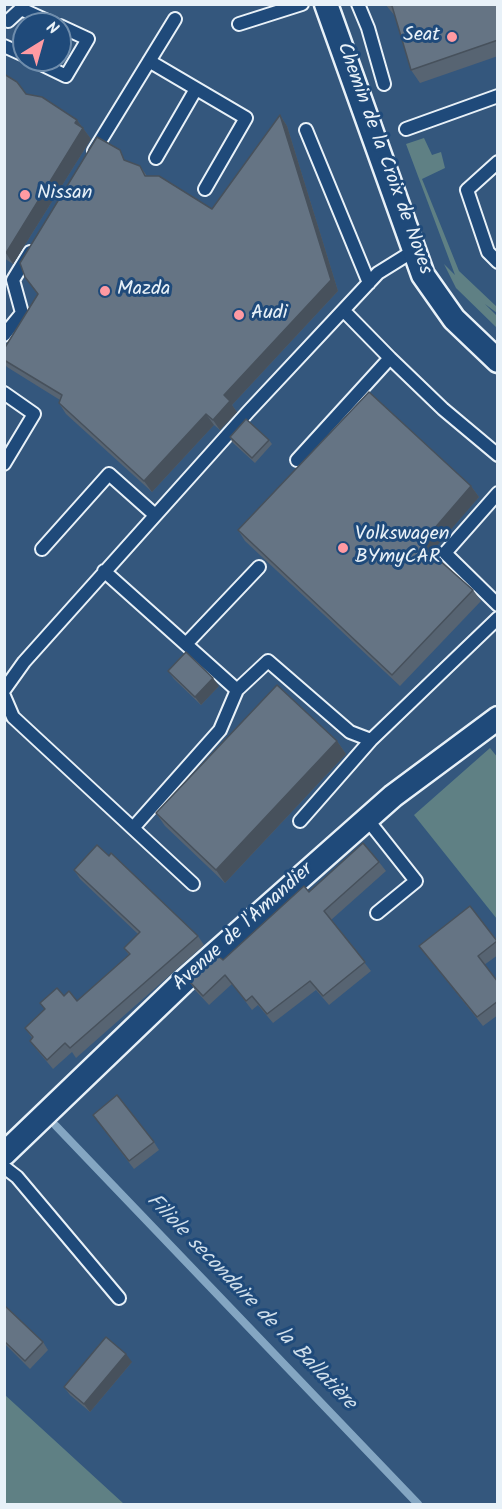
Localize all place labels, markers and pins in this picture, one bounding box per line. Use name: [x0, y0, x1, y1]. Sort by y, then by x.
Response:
place label: Seat: [403, 25, 440, 49]
marker: Seat: [445, 30, 459, 44]
place label: Nissan: [37, 183, 92, 207]
marker: Nissan: [18, 188, 32, 202]
place label: Mazda: [117, 279, 170, 303]
marker: Mazda: [98, 284, 112, 298]
place label: Audi: [251, 303, 288, 327]
marker: Audi: [232, 308, 246, 322]
place label: Volkswagen BYmyCAR: [355, 524, 449, 571]
marker: Volkswagen BYmyCAR: [336, 541, 350, 555]

